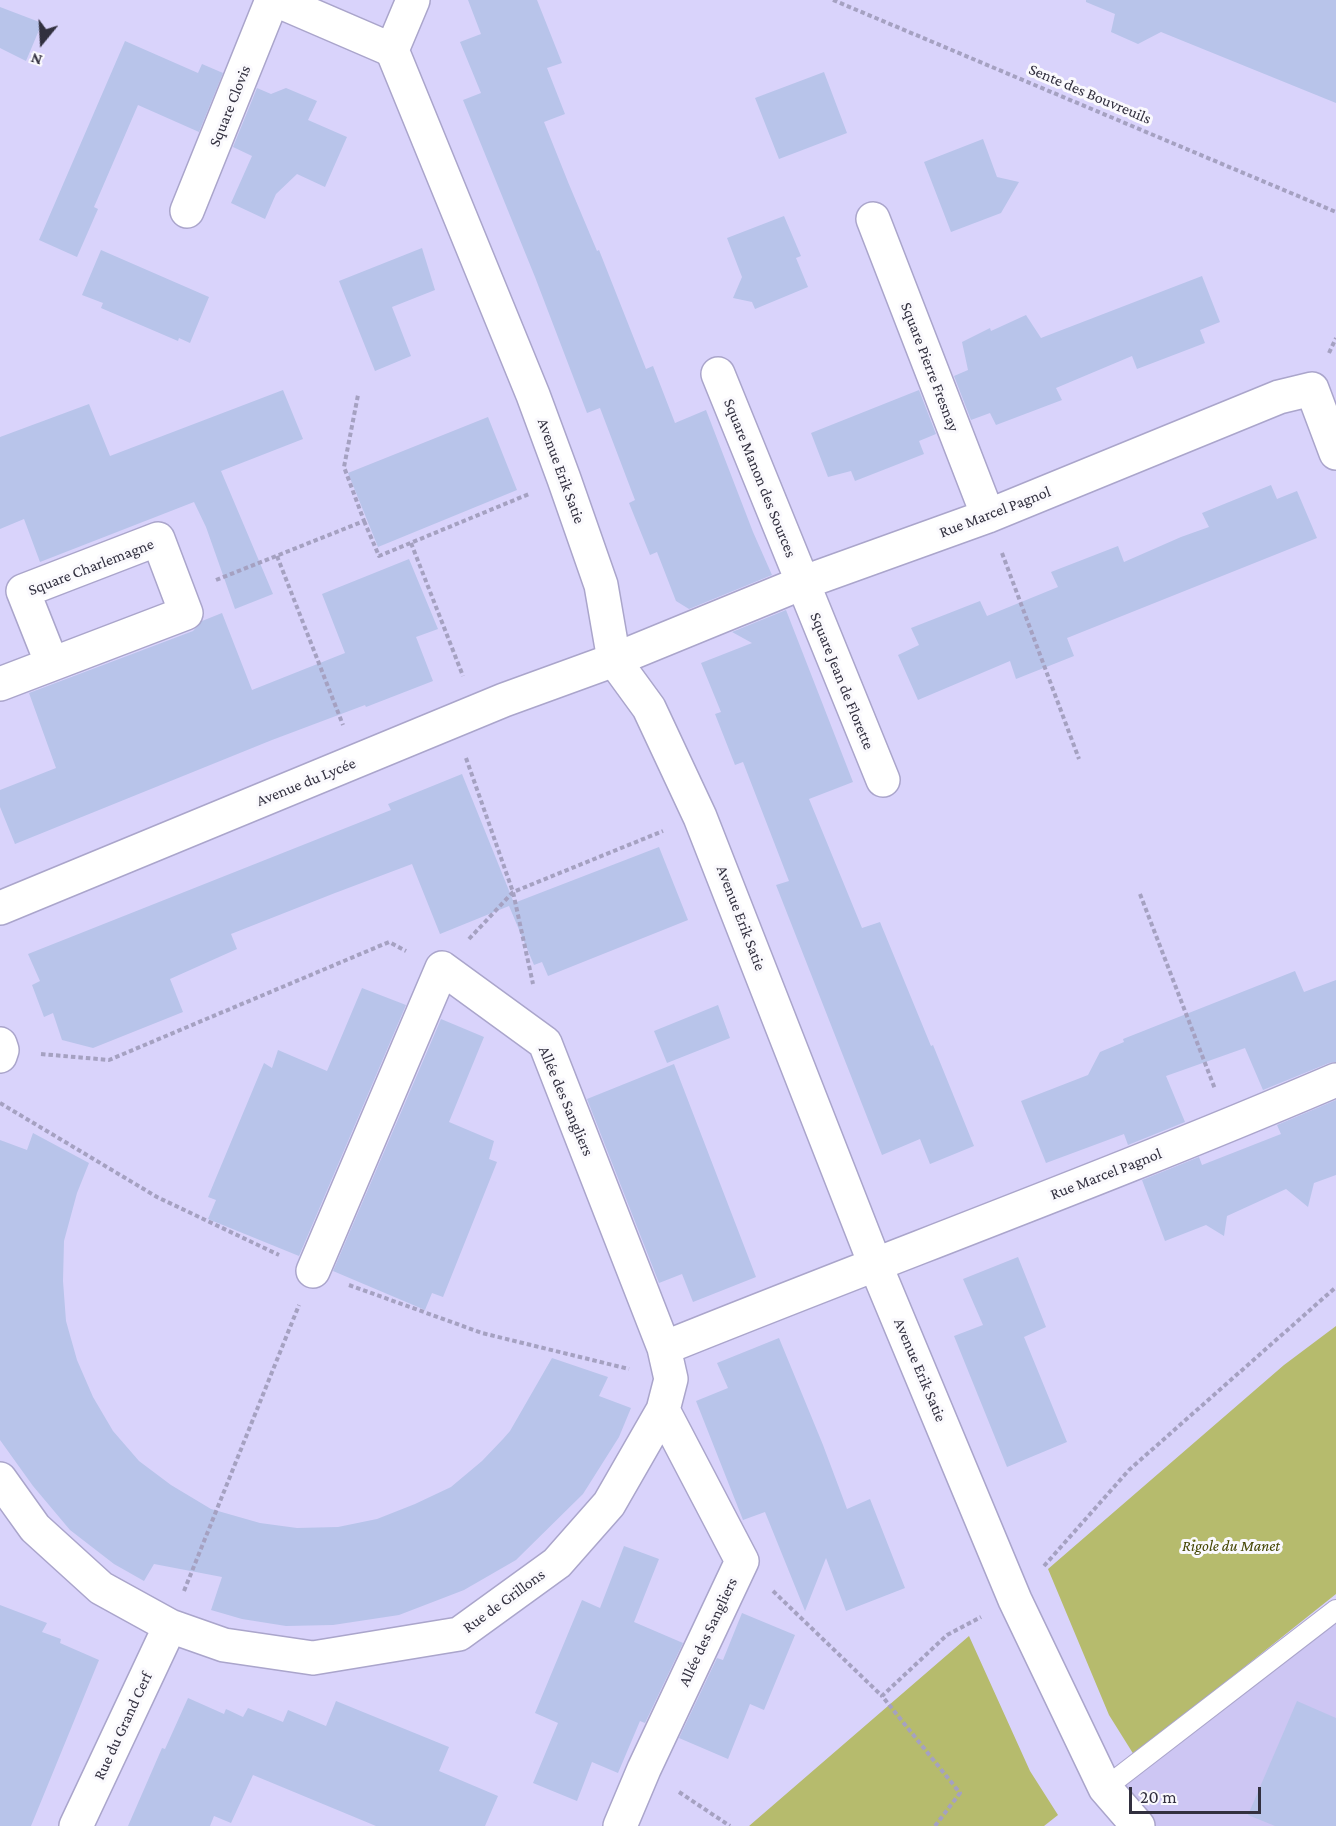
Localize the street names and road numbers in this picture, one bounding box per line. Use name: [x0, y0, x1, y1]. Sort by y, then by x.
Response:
street label: Sente des Bouvreuils: [1026, 60, 1154, 128]
street label: Square Clovis: [205, 62, 255, 150]
street label: Square Pierre Fresnay: [896, 300, 964, 434]
street label: Square Manon des Sources: [719, 396, 801, 560]
street label: Avenue Erik Satie: [533, 416, 589, 526]
street label: Rue Marcel Pagnol: [937, 482, 1053, 542]
street label: Square Charlemagne: [26, 534, 156, 600]
street label: Square Jean de Florette: [806, 610, 878, 752]
street label: Avenue du Lycée: [253, 753, 359, 811]
street label: Avenue Erik Satie: [712, 863, 770, 973]
street label: Allée des Sangliers: [534, 1043, 598, 1159]
street label: Rue Marcel Pagnol: [1048, 1144, 1164, 1204]
street label: Avenue Erik Satie: [890, 1315, 950, 1425]
street label: Rue de Grillons: [459, 1565, 549, 1637]
street label: Allée des Sangliers: [674, 1575, 742, 1689]
street label: Rue du Grand Cerf: [90, 1669, 156, 1783]

